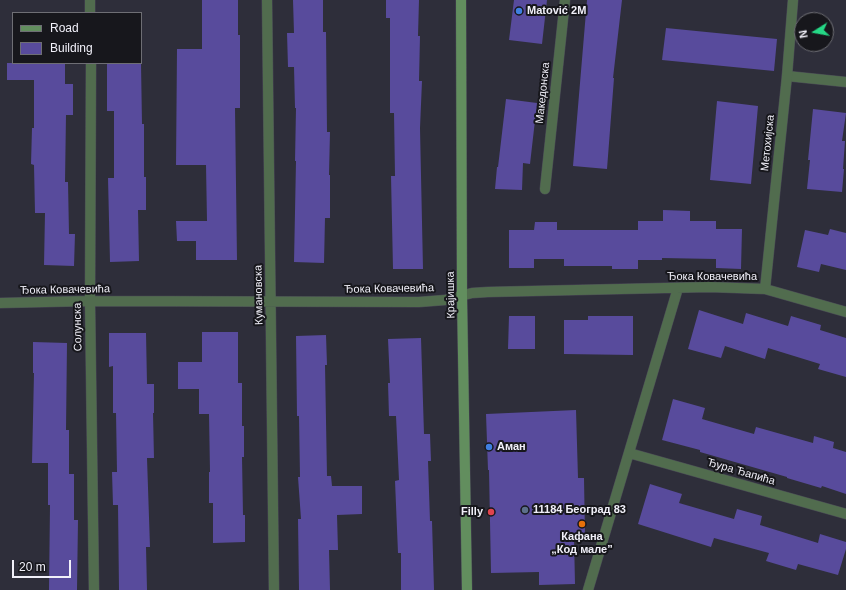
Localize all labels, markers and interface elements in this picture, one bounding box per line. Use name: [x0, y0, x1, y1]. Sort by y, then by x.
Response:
place label: Matović 2M: [527, 4, 586, 18]
marker: Matović 2M: [514, 6, 524, 16]
legend: [12, 12, 142, 64]
north arrow: [794, 12, 834, 52]
text: Road: [50, 21, 79, 35]
text: N: [797, 29, 810, 39]
text: Building: [50, 41, 93, 55]
street label: Македонска: [533, 62, 553, 124]
street label: Метохијска: [758, 114, 778, 172]
street label: Кумановска: [252, 265, 266, 325]
street label: Ђока Ковачевића: [667, 270, 757, 284]
street label: Крајишка: [444, 271, 458, 319]
street label: Ђока Ковачевића: [344, 282, 434, 296]
street label: Ђока Ковачевића: [20, 283, 110, 297]
street label: Солунска: [71, 303, 85, 351]
place label: Аман: [497, 440, 526, 454]
marker: Аман: [484, 442, 494, 452]
street label: Ђура Ђапића: [705, 456, 777, 488]
place label: 11184 Београд 83: [533, 503, 626, 517]
place label: Filly: [461, 505, 483, 519]
marker: 11184 Београд 83: [520, 505, 530, 515]
marker: Filly: [486, 507, 496, 517]
marker: Кафана „Код мале”: [577, 519, 587, 529]
place label: Кафана „Код мале”: [551, 530, 613, 556]
scale bar: [14, 552, 73, 578]
text: 20 m: [19, 560, 46, 574]

